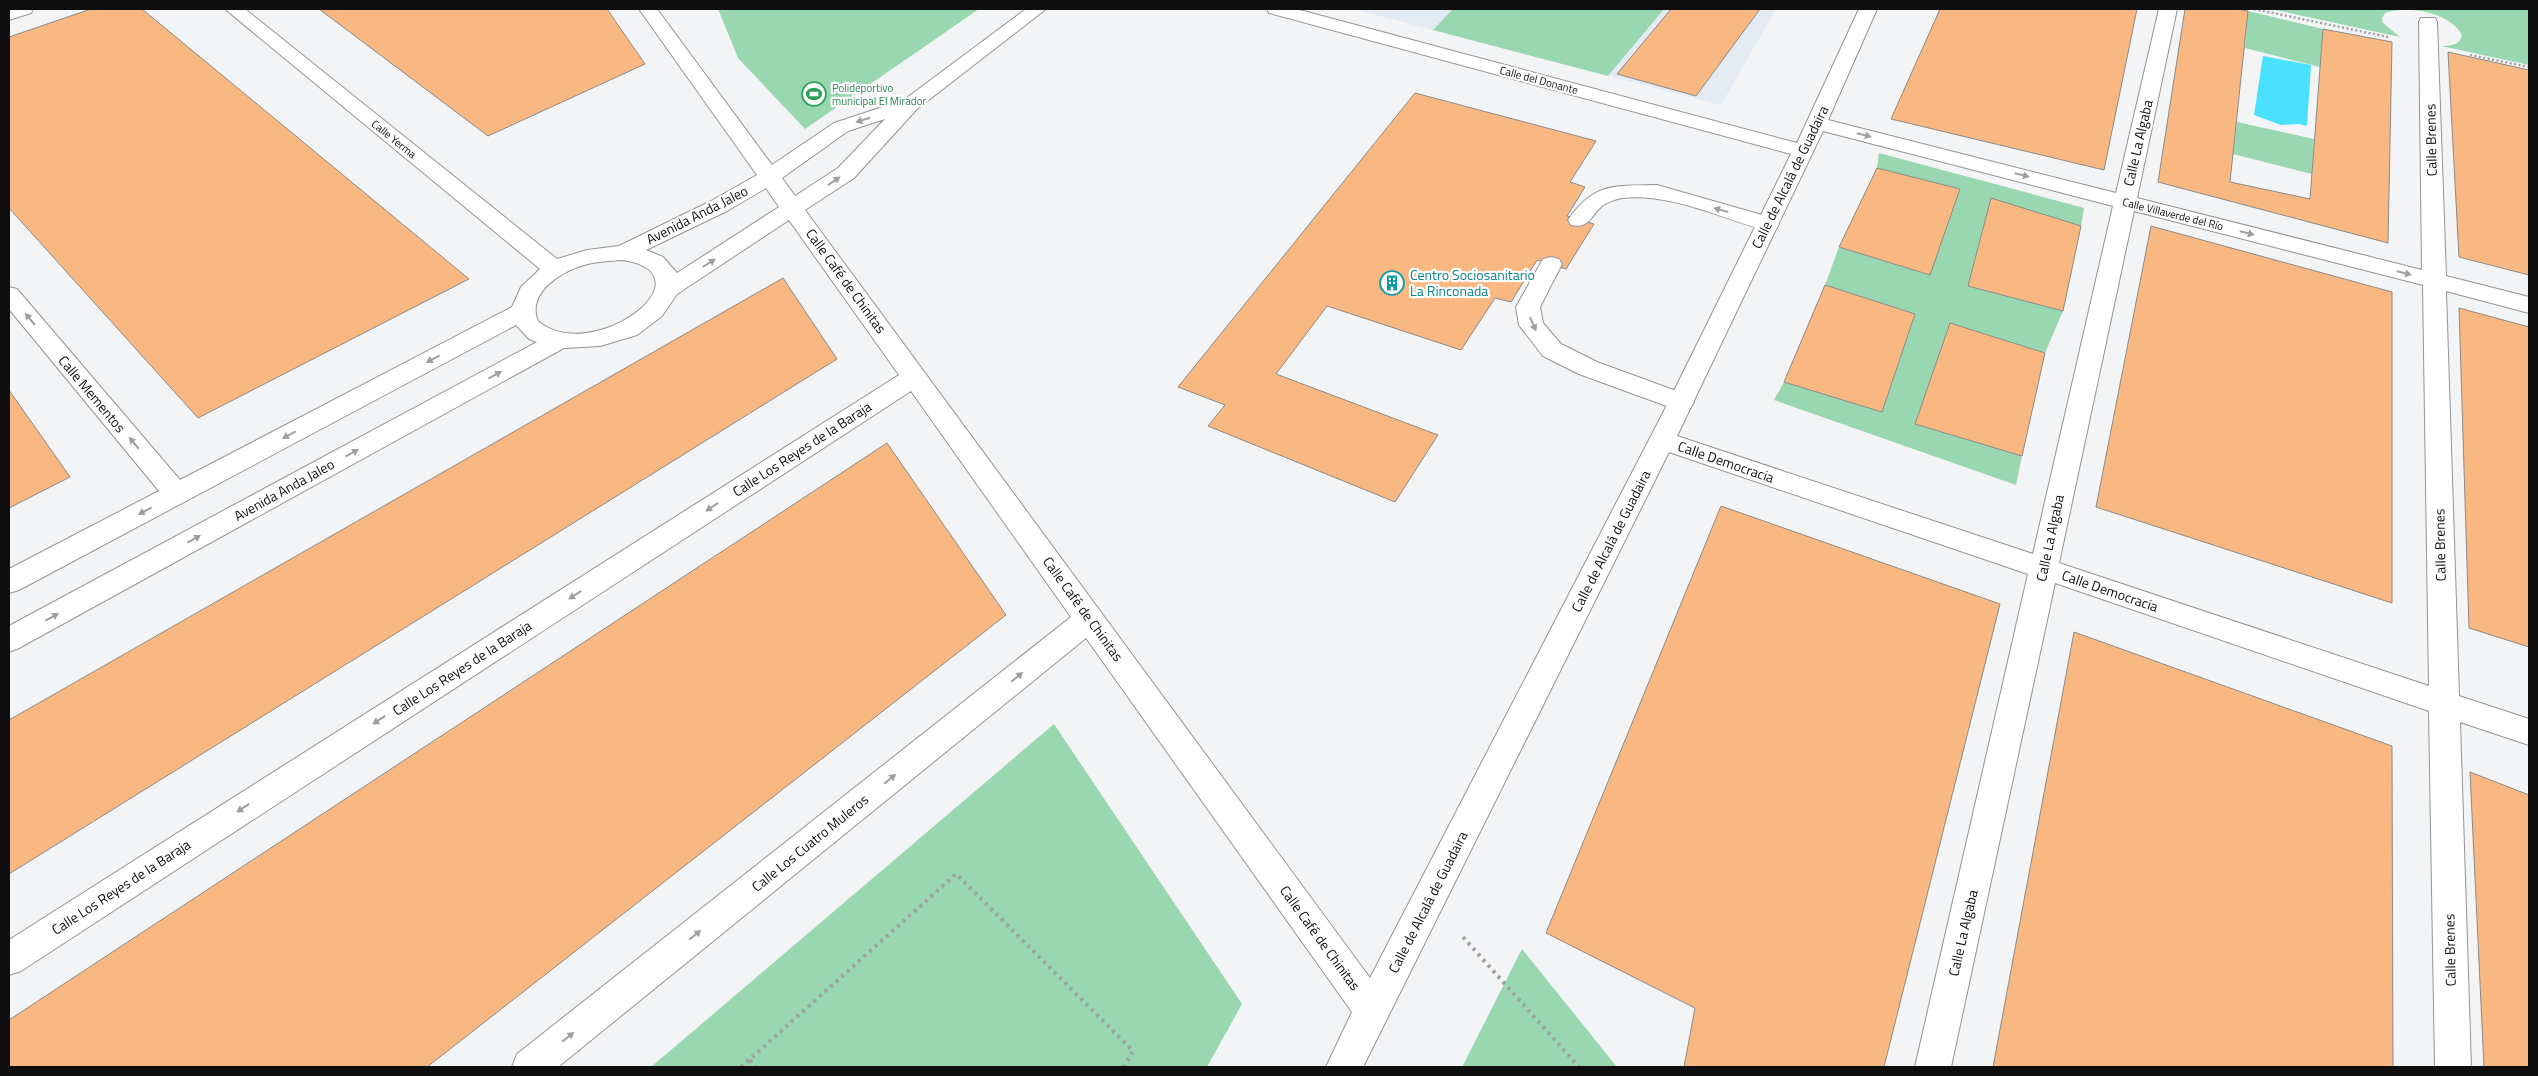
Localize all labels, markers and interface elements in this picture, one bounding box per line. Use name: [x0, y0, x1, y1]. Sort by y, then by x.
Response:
street label: Calle del Donante: [1498, 62, 1580, 98]
place label: Polideportivo municipal El Mirador: [832, 80, 926, 109]
sports icon: Polideportivo municipal El Mirador: [801, 81, 827, 107]
street label: Calle La Algaba: [2117, 98, 2158, 188]
street label: Calle de Alcalá de Guadaira: [1746, 102, 1833, 252]
street label: Calle Brenes: [2419, 103, 2442, 177]
street label: Calle Yerma: [368, 116, 420, 162]
one-way arrow: [856, 116, 871, 124]
one-way arrow: [1857, 131, 1872, 139]
one-way arrow: [2014, 171, 2029, 179]
one-way arrow: [827, 176, 841, 186]
street label: Avenida Anda Jaleo: [642, 180, 751, 249]
street label: Calle Villaverde del Río: [2121, 194, 2225, 234]
one-way arrow: [1713, 205, 1728, 213]
street label: Calle Café de Chinitas: [801, 224, 892, 338]
one-way arrow: [2239, 229, 2254, 237]
one-way arrow: [702, 258, 716, 267]
place label: Centro Sociosanitario La Rinconada: [1410, 264, 1535, 301]
one-way arrow: [2397, 269, 2412, 277]
building icon: Centro Sociosanitario La Rinconada: [1379, 270, 1405, 296]
one-way arrow: [24, 312, 35, 325]
one-way arrow: [1530, 317, 1538, 331]
street label: Calle Mementos: [54, 351, 131, 437]
one-way arrow: [426, 355, 439, 364]
one-way arrow: [488, 371, 502, 380]
street label: Calle Los Reyes de la Baraja: [728, 396, 875, 502]
one-way arrow: [281, 431, 296, 439]
street label: Calle Democracia: [1675, 435, 1777, 488]
one-way arrow: [128, 437, 139, 450]
one-way arrow: [345, 449, 360, 457]
street label: Avenida Anda Jaleo: [230, 453, 338, 526]
street label: Calle de Alcalá de Guadaira: [1566, 466, 1656, 615]
street label: Calle La Algaba: [2030, 493, 2069, 583]
one-way arrow: [705, 502, 718, 512]
one-way arrow: [138, 506, 152, 515]
street label: Calle Brenes: [2428, 508, 2451, 582]
one-way arrow: [187, 535, 202, 543]
street label: Calle Café de Chinitas: [1038, 552, 1129, 666]
street label: Calle Democracia: [2059, 564, 2161, 617]
one-way arrow: [568, 590, 582, 600]
one-way arrow: [44, 613, 59, 621]
street label: Calle Los Reyes de la Baraja: [388, 615, 535, 721]
one-way arrow: [1010, 672, 1023, 683]
one-way arrow: [373, 716, 386, 725]
one-way arrow: [883, 774, 897, 784]
street label: Calle Los Cuatro Muleros: [747, 789, 873, 896]
one-way arrow: [236, 804, 249, 813]
street label: Calle de Alcalá de Guadaira: [1383, 827, 1473, 976]
street label: Calle Los Reyes de la Baraja: [47, 834, 194, 940]
street label: Calle Café de Chinitas: [1275, 881, 1366, 995]
street label: Calle La Algaba: [1942, 888, 1983, 978]
street label: Calle Brenes: [2438, 913, 2461, 987]
one-way arrow: [688, 930, 701, 941]
one-way arrow: [561, 1031, 574, 1042]

